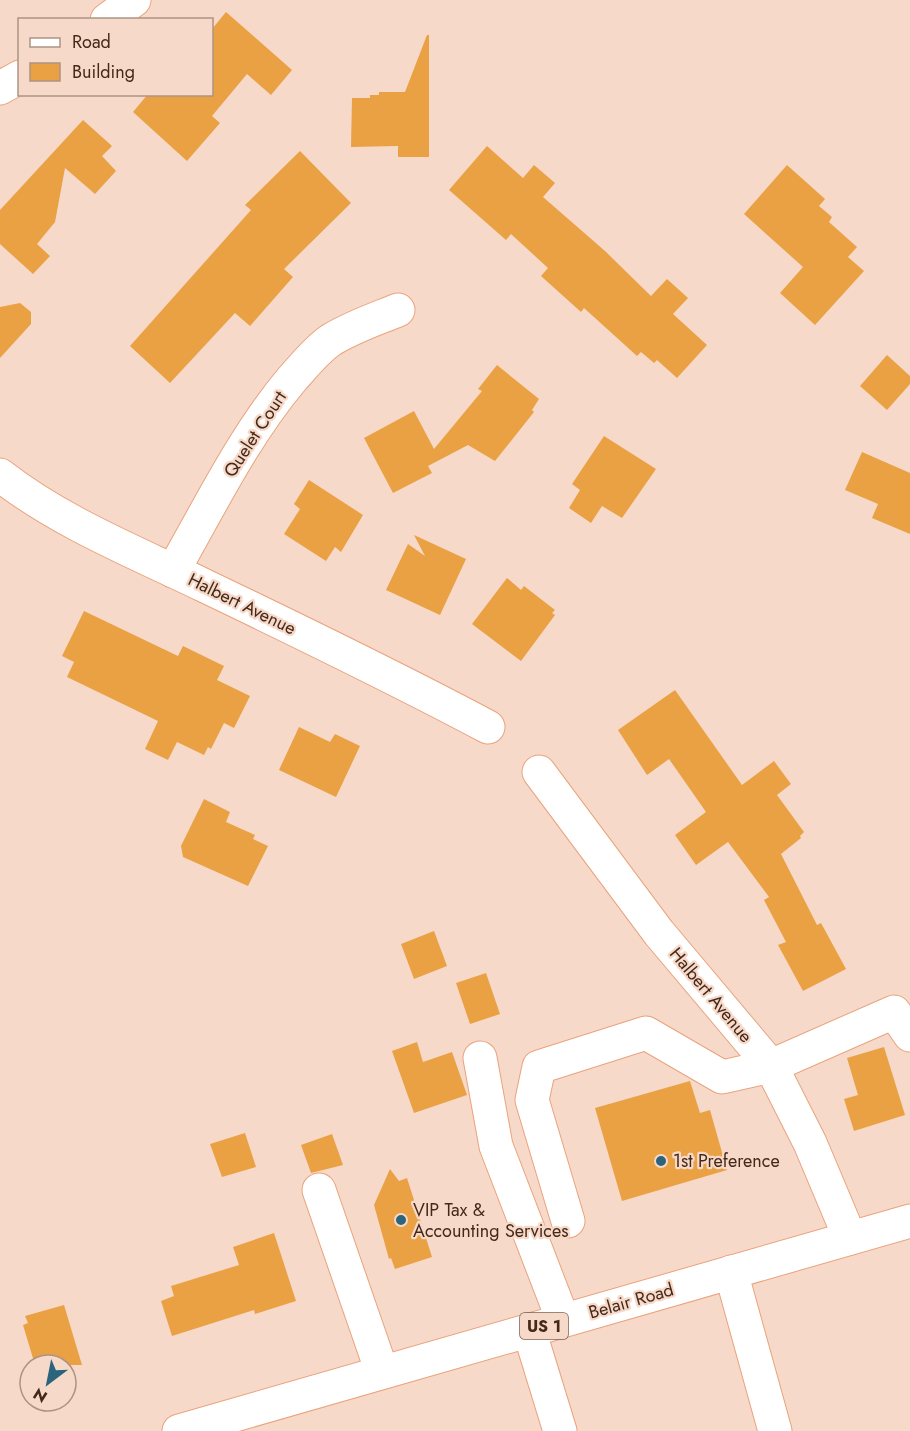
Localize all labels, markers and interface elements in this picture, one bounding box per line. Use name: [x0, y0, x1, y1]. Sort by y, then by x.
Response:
legend: [18, 18, 213, 96]
text: Road: [72, 29, 111, 55]
text: Building: [72, 59, 135, 85]
street label: Quelet Court: [217, 385, 293, 482]
street label: Halbert Avenue: [184, 567, 300, 641]
street label: Halbert Avenue: [663, 942, 759, 1048]
place label: 1st Preference: [673, 1148, 780, 1174]
marker: 1st Preference: [654, 1154, 668, 1168]
place label: VIP Tax & Accounting Services: [413, 1197, 569, 1244]
marker: VIP Tax & Accounting Services: [394, 1213, 408, 1227]
street label: Belair Road: [586, 1276, 676, 1326]
road number: US 1: [520, 1313, 568, 1339]
north arrow: [18, 1353, 78, 1413]
text: N: [29, 1382, 52, 1408]

